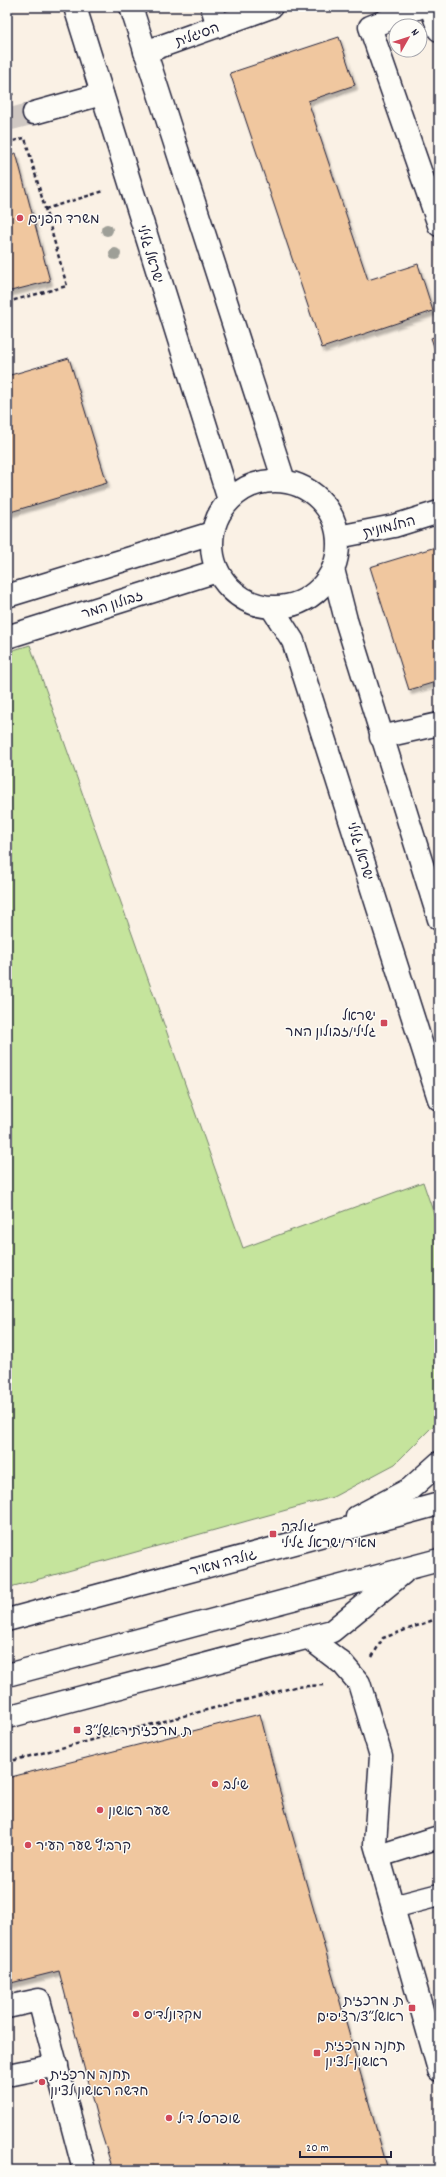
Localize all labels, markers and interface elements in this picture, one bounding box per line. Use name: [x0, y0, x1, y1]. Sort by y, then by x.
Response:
north arrow: [388, 18, 428, 58]
street label: הסיגלית: [172, 19, 222, 53]
text: N: [406, 26, 422, 41]
place label: משרד הפנים: [28, 210, 99, 230]
marker: משרד הפנים: [15, 213, 25, 223]
street label: ישראל גלילי: [131, 223, 167, 286]
street label: החלמונית: [361, 512, 418, 544]
street label: זבולון המר: [79, 587, 146, 625]
street label: ישראל גלילי: [341, 820, 377, 883]
place label: ישראל גלילי/זבולון המר: [285, 1007, 376, 1043]
marker: ישראל גלילי/זבולון המר: [379, 1018, 389, 1028]
place label: גולדה מאיר/ישראל גלילי: [281, 1518, 376, 1554]
marker: גולדה מאיר/ישראל גלילי: [268, 1529, 278, 1539]
street label: גולדה מאיר: [188, 1545, 260, 1583]
place label: ת. מרכזית ראשל״צ: [85, 1722, 192, 1742]
marker: ת. מרכזית ראשל״צ: [72, 1725, 82, 1735]
place label: שילב: [223, 1776, 249, 1796]
marker: שילב: [210, 1779, 220, 1789]
place label: שער ראשון: [108, 1802, 170, 1822]
marker: שער ראשון: [95, 1805, 105, 1815]
place label: קרביץ שער העיר: [36, 1837, 131, 1857]
marker: קרביץ שער העיר: [23, 1840, 33, 1850]
place label: ת. מרכזית ראשל״צ/רציפים: [317, 1992, 404, 2028]
marker: ת. מרכזית ראשל״צ/רציפים: [407, 2003, 417, 2013]
place label: מקדונלד'ס: [144, 2006, 202, 2026]
marker: מקדונלד'ס: [131, 2009, 141, 2019]
place label: תחנה מרכזית ראשון-לציון: [324, 2037, 406, 2073]
marker: תחנה מרכזית ראשון-לציון: [312, 2048, 322, 2058]
place label: תחנה מרכזית חדשה ראשון לציון: [49, 2066, 148, 2102]
marker: תחנה מרכזית חדשה ראשון לציון: [37, 2077, 47, 2087]
place label: שופרסל דיל: [177, 2110, 240, 2130]
marker: שופרסל דיל: [164, 2113, 174, 2123]
scale bar: [300, 2133, 391, 2159]
text: 20 m: [306, 2140, 329, 2157]

